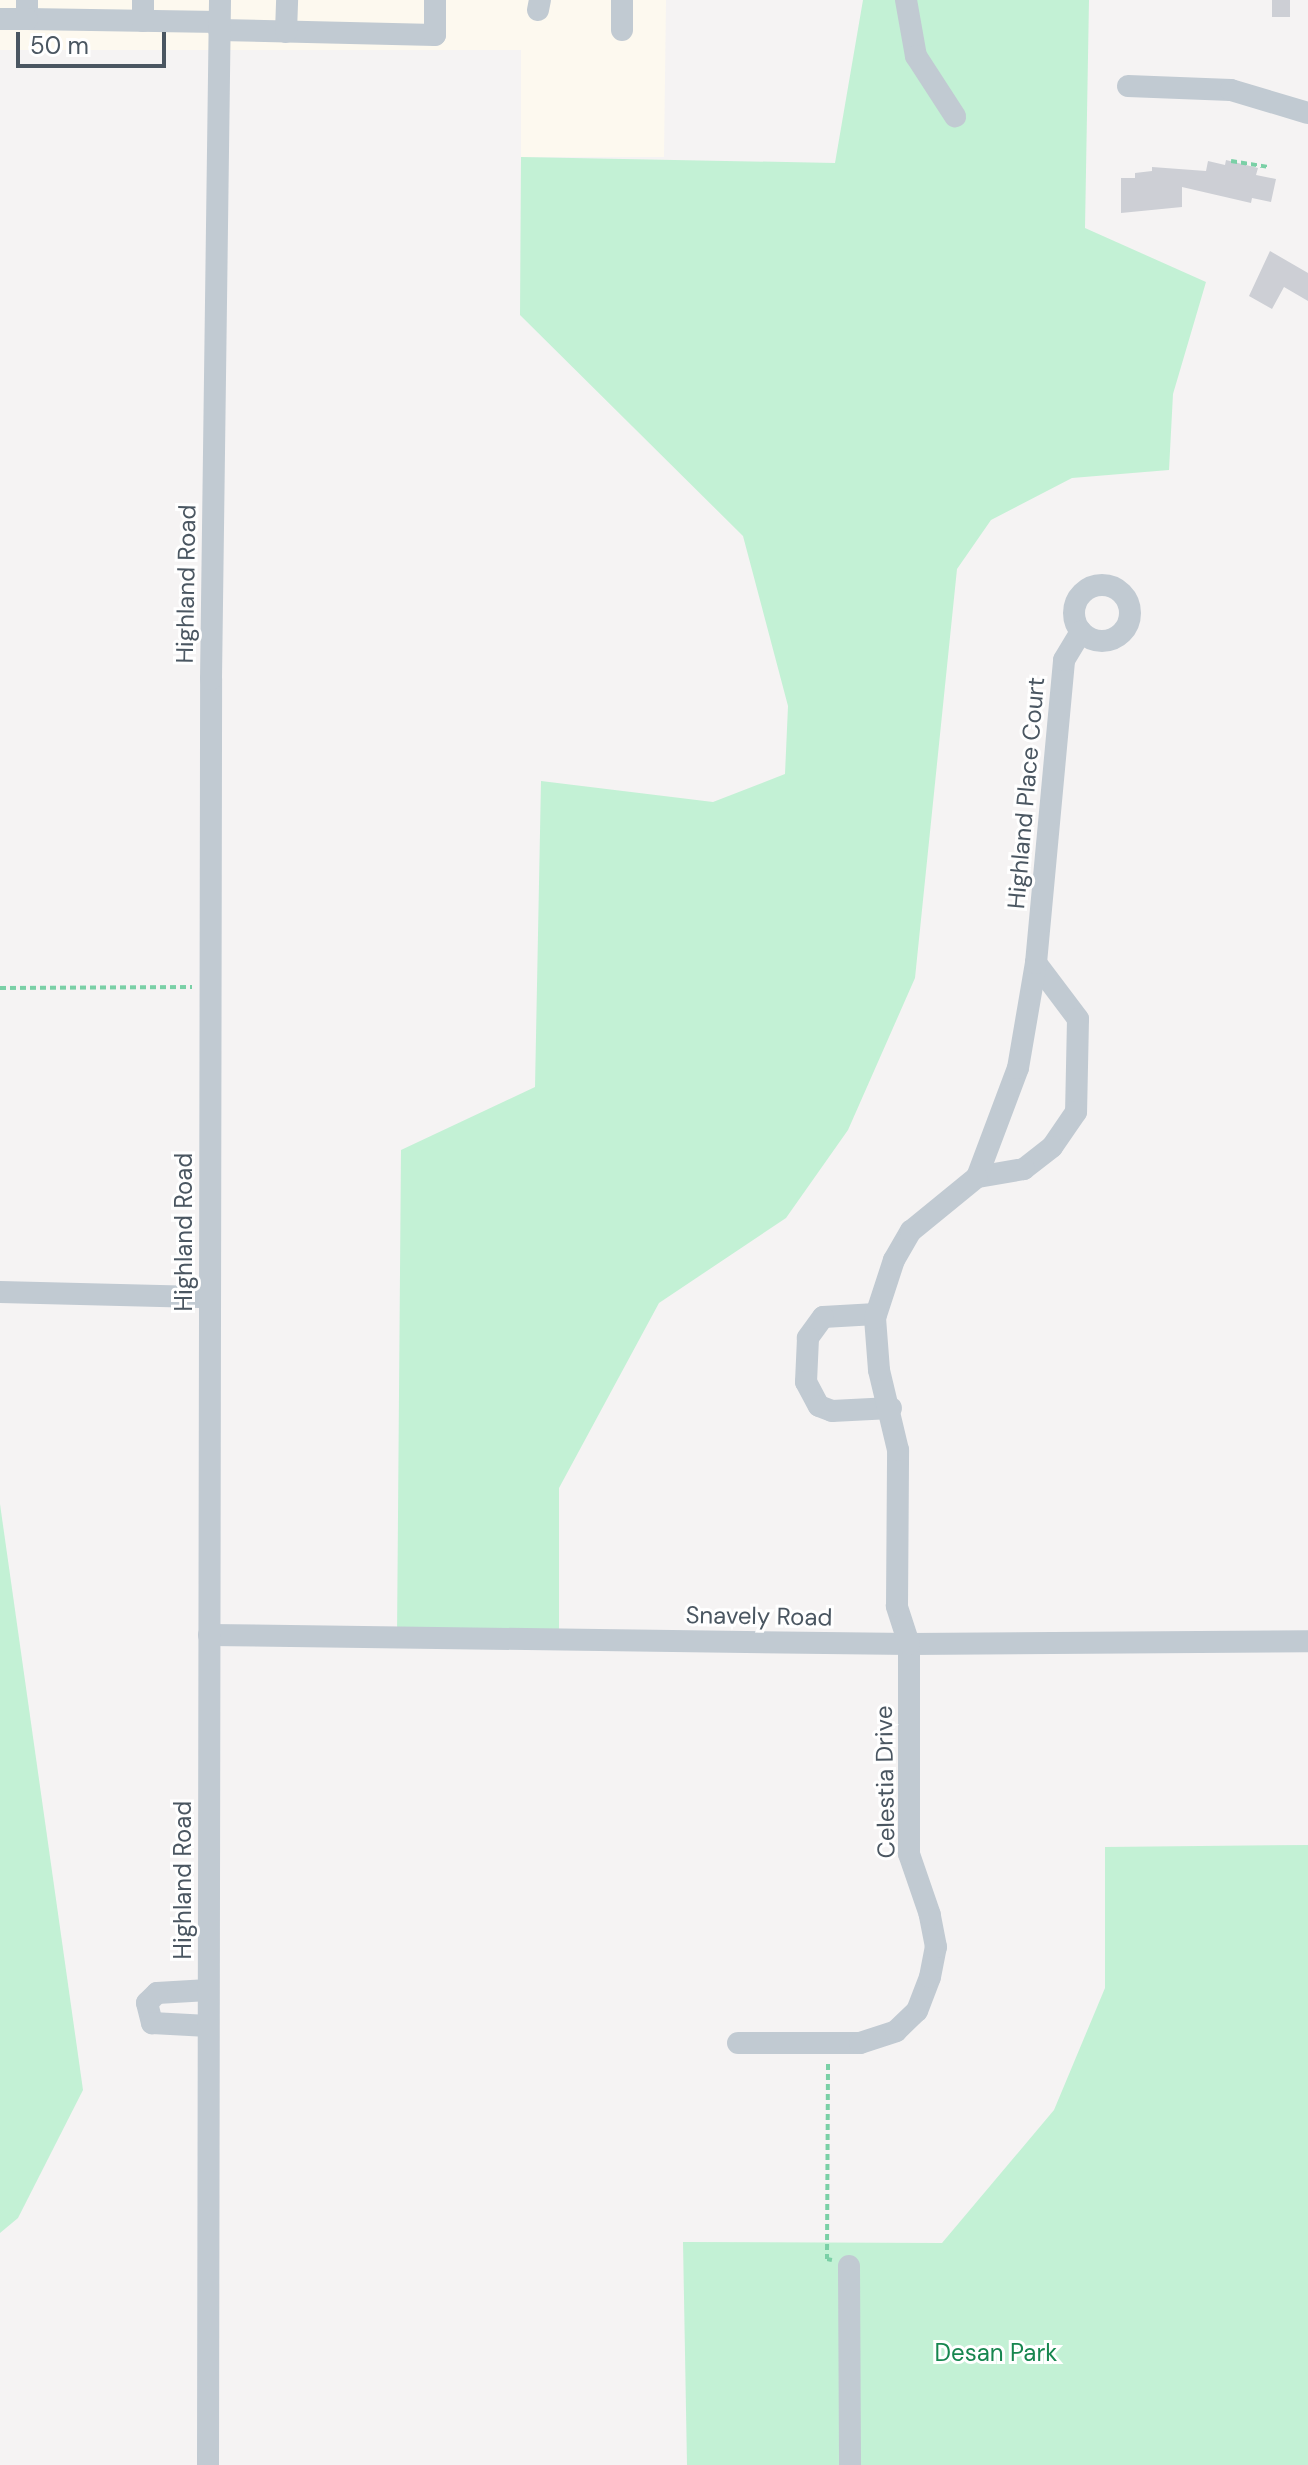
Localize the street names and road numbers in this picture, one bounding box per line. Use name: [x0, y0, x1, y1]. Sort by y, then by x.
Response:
street label: Highland Road: [170, 504, 202, 664]
street label: Highland Place Court: [1002, 676, 1050, 910]
street label: Highland Road: [170, 1153, 198, 1311]
street label: Snavely Road: [685, 1600, 833, 1632]
street label: Celestia Drive: [869, 1705, 901, 1859]
street label: Highland Road: [169, 1801, 197, 1959]

